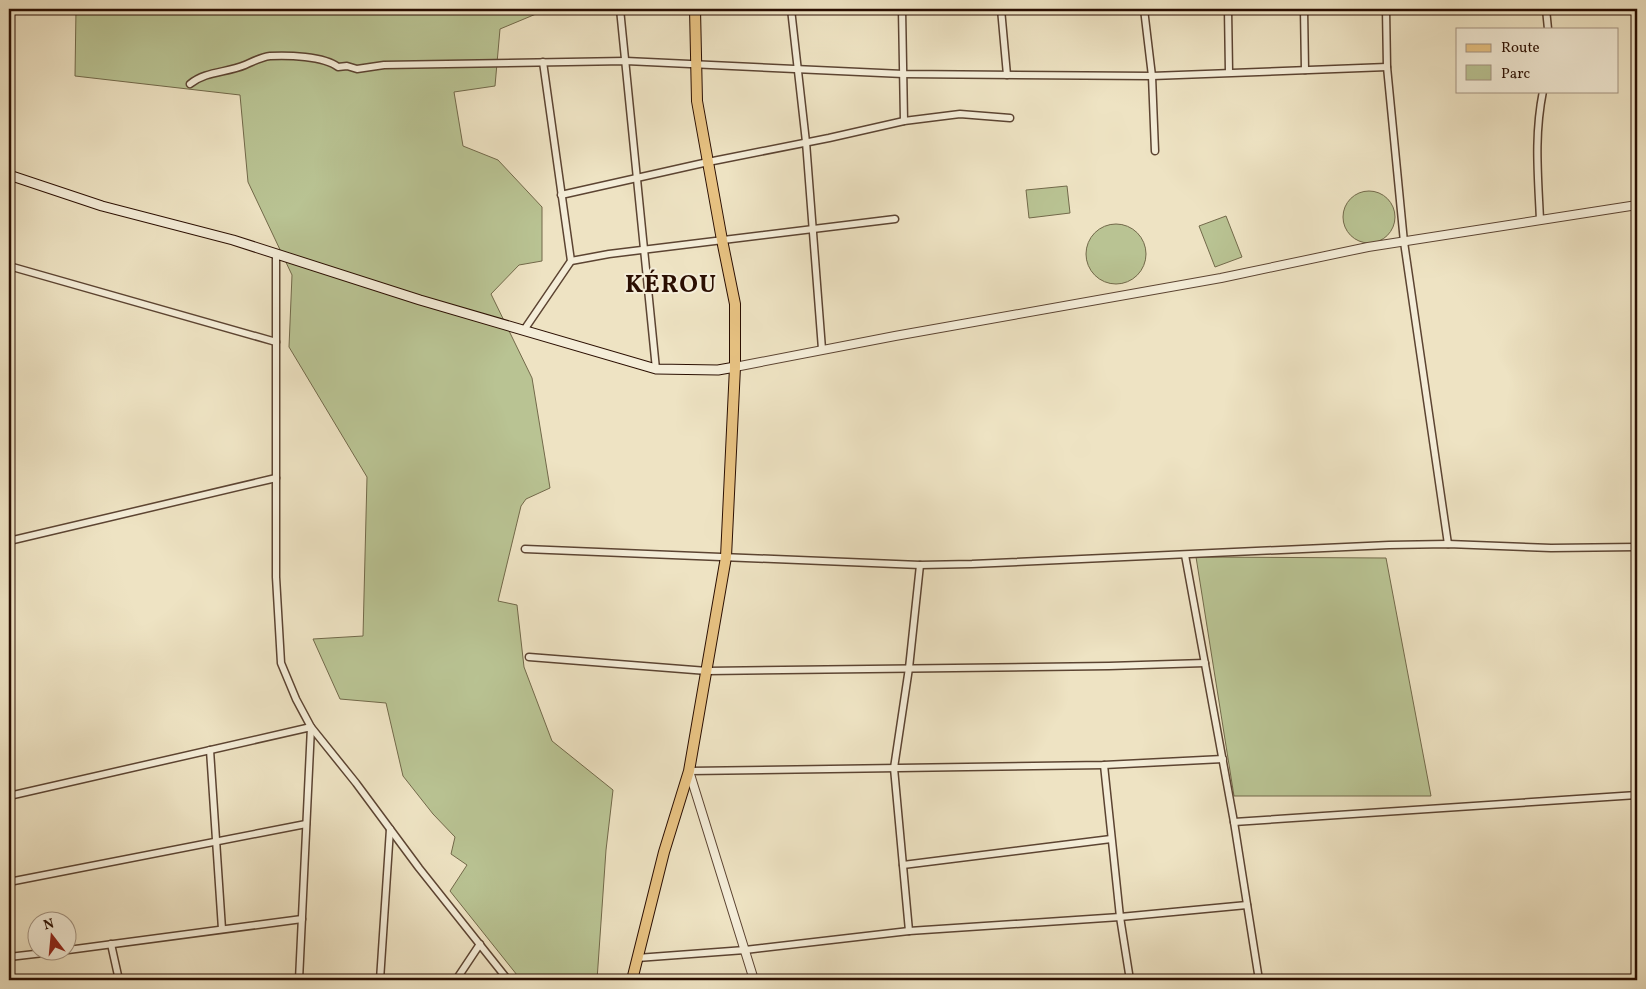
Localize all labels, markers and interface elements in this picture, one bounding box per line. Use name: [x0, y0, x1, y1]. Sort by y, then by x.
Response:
legend: [1456, 28, 1618, 92]
text: Route: [1501, 38, 1540, 59]
text: Parc: [1501, 64, 1530, 85]
district label: KÉROU: [625, 268, 717, 303]
north arrow: [28, 912, 78, 962]
text: N: [41, 914, 56, 935]

